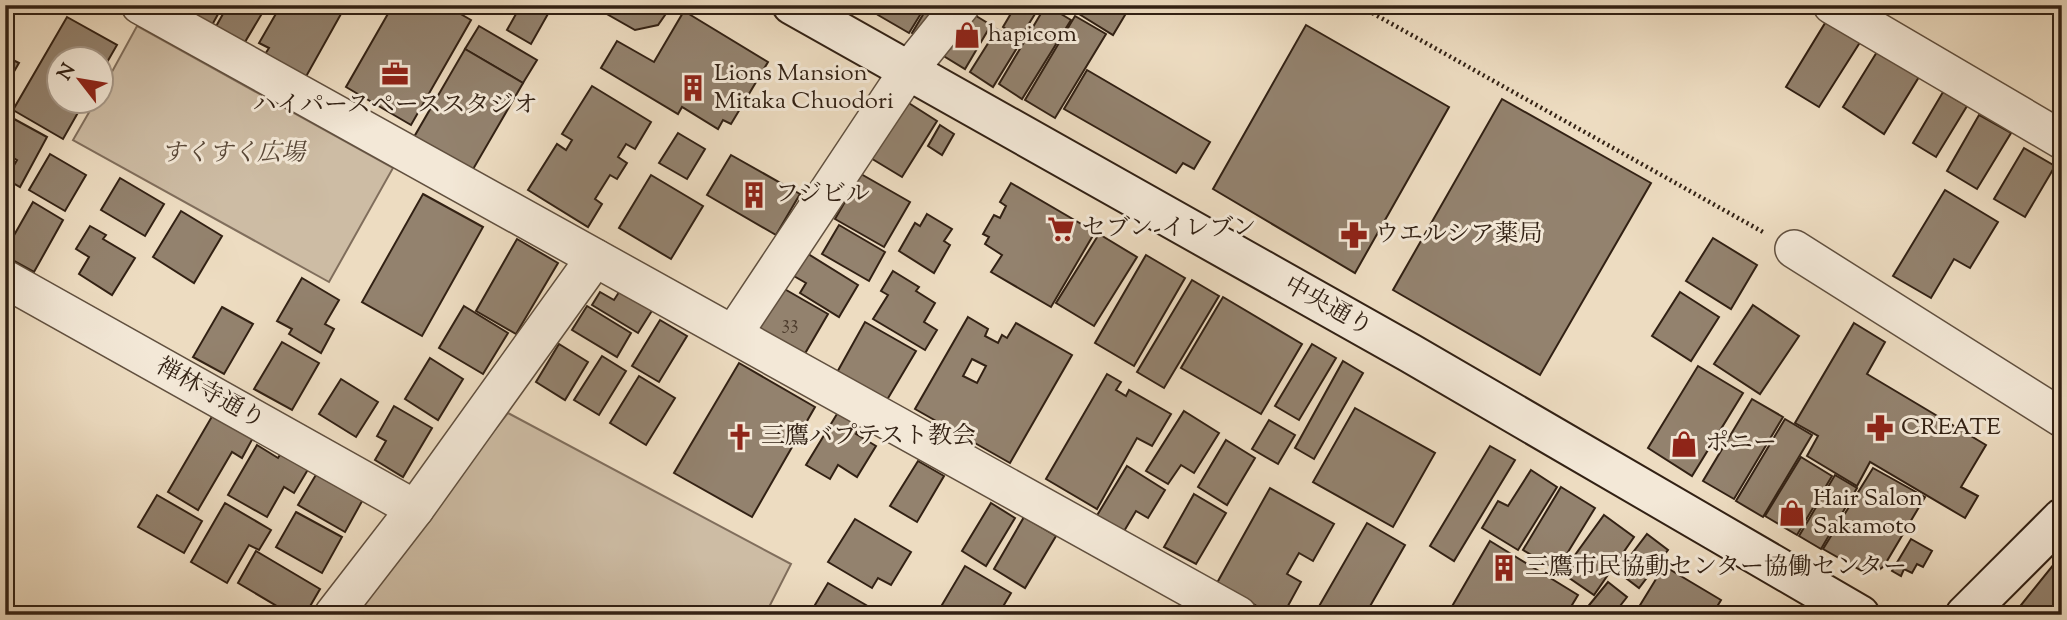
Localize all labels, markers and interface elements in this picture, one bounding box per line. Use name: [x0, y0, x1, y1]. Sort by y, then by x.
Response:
place label: hapicom: [988, 18, 1077, 52]
shop icon: hapicom: [952, 20, 982, 50]
north arrow: [46, 46, 116, 116]
place label: Lions Mansion Mitaka Chuodori: [714, 57, 894, 119]
text: N: [52, 59, 83, 86]
office icon: ハイパースペーススタジオ: [380, 59, 410, 89]
building icon: Lions Mansion Mitaka Chuodori: [678, 73, 708, 103]
place label: ハイパースペーススタジオ: [252, 89, 538, 123]
park label: すくすく広場: [161, 137, 307, 171]
place label: フジビル: [775, 178, 870, 212]
building icon: フジビル: [739, 180, 769, 210]
place label: セブン-イレブン: [1082, 212, 1256, 246]
supermarket icon: セブン-イレブン: [1046, 214, 1076, 244]
place label: ウエルシア薬局: [1375, 218, 1542, 252]
pharmacy icon: ウエルシア薬局: [1339, 220, 1369, 250]
street label: 中央通り: [1278, 269, 1378, 345]
house number: 33: [782, 309, 798, 339]
street label: 禅林寺通り: [149, 350, 271, 438]
place label: CREATE: [1901, 411, 2001, 445]
pharmacy icon: CREATE: [1865, 413, 1895, 443]
place label: 三鷹バプテスト教会: [761, 420, 976, 454]
church icon: 三鷹バプテスト教会: [725, 422, 755, 452]
place label: ポニー: [1705, 427, 1777, 461]
shop icon: ポニー: [1669, 429, 1699, 459]
place label: Hair Salon Sakamoto: [1813, 482, 1923, 544]
shop icon: Hair Salon Sakamoto: [1777, 498, 1807, 528]
place label: 三鷹市民協動センター協働センター: [1525, 551, 1907, 585]
building icon: 三鷹市民協動センター協働センター: [1489, 553, 1519, 583]

